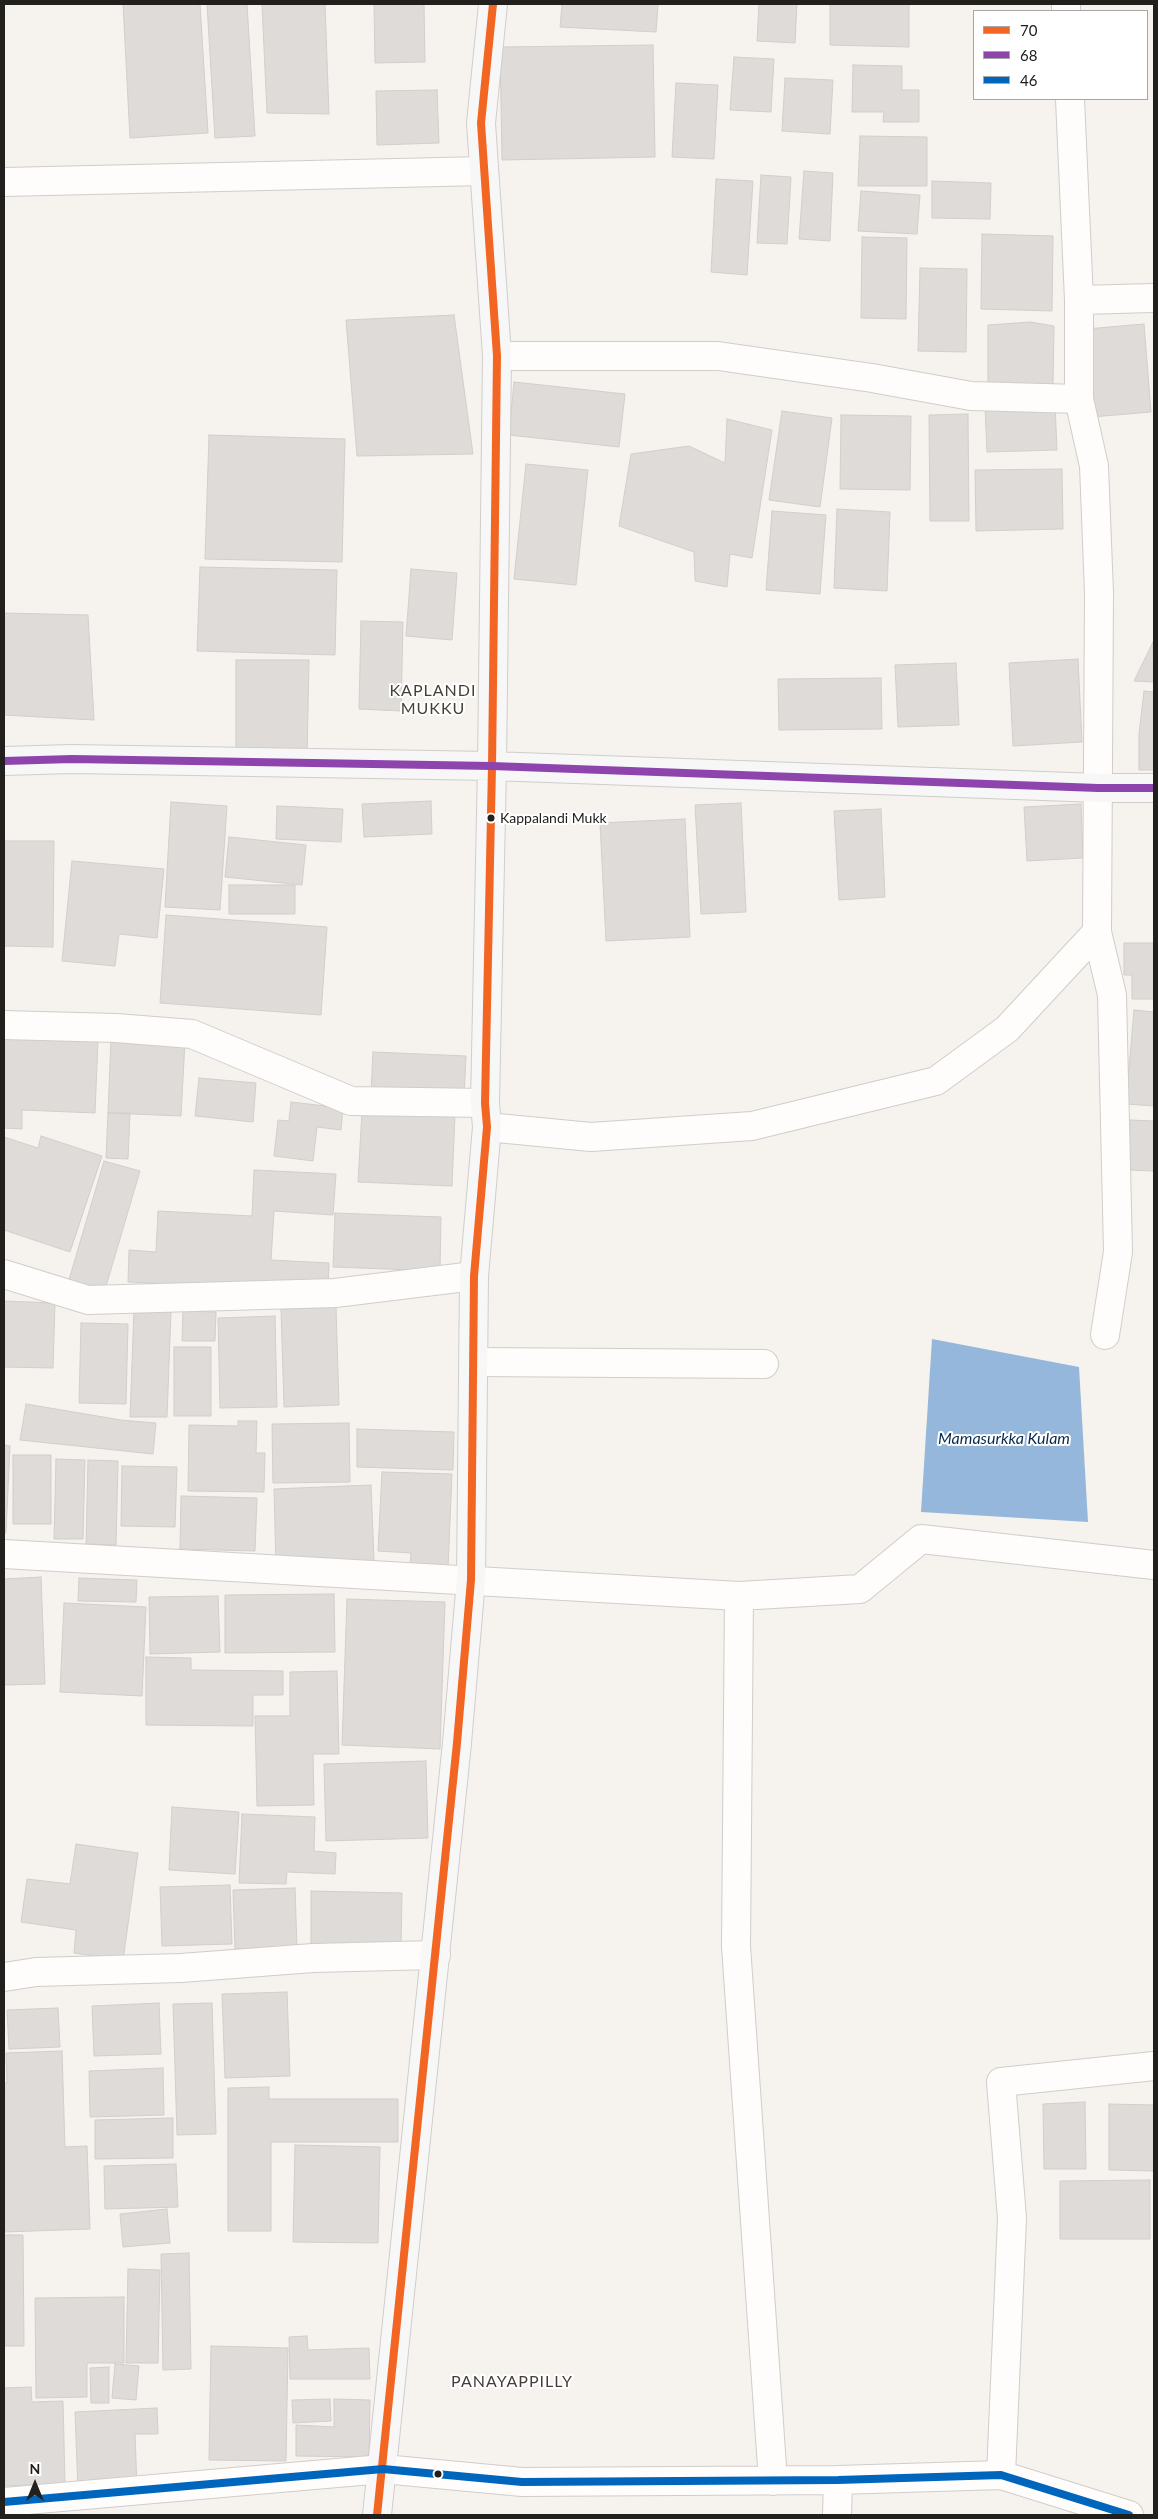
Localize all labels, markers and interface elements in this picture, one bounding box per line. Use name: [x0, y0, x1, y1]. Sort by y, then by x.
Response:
legend: [973, 10, 1148, 100]
text: 70: [1020, 21, 1037, 39]
text: 68: [1020, 46, 1037, 64]
text: 46: [1020, 71, 1037, 89]
district label: KAPLANDI MUKKU: [389, 681, 477, 719]
place label: Kappalandi Mukk: [500, 810, 607, 826]
marker: Kappalandi Mukk: [486, 813, 496, 823]
water label: Mamasurkka Kulam: [938, 1429, 1070, 1449]
district label: PANAYAPPILLY: [450, 2372, 574, 2392]
north arrow: [10, 2459, 60, 2509]
text: N: [30, 2460, 40, 2477]
unlabelled marker: [433, 2469, 443, 2479]

